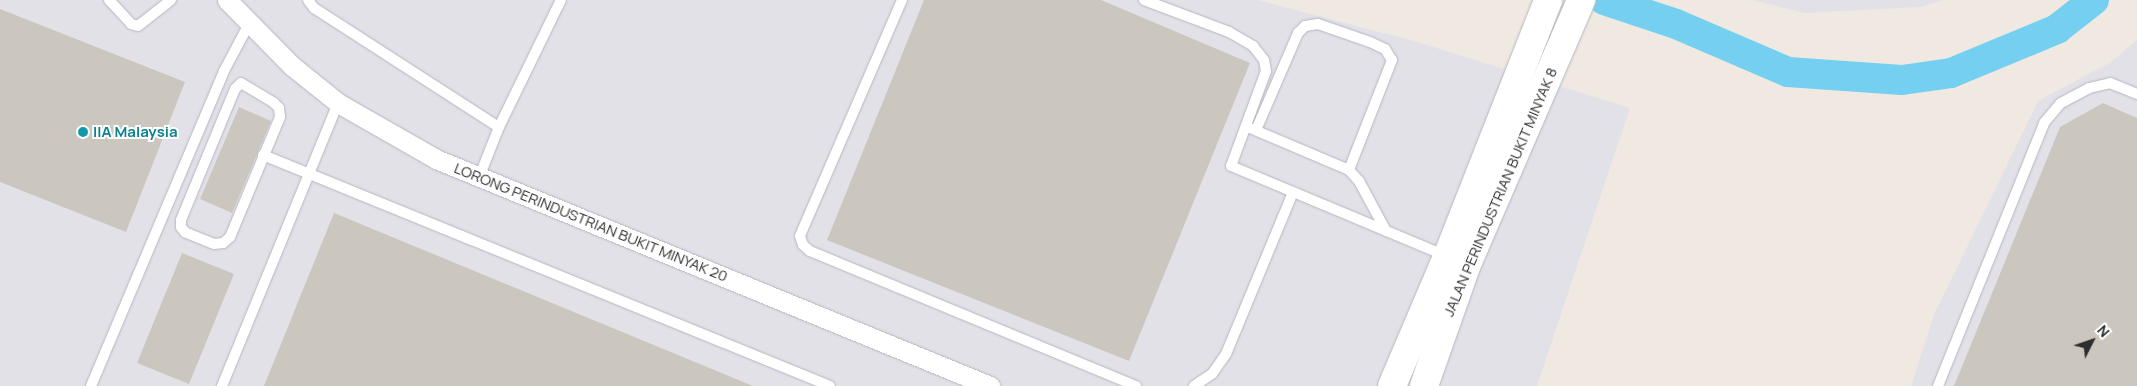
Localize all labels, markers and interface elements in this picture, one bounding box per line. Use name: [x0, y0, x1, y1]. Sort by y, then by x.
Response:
street label: JALAN PERINDUSTRIAN BUKIT MINYAK 8: [1439, 65, 1561, 319]
place label: IIA Malaysia: [93, 123, 178, 141]
marker: IIA Malaysia: [77, 126, 89, 138]
street label: LORONG PERINDUSTRIAN BUKIT MINYAK 20: [451, 159, 731, 285]
north arrow: [2067, 316, 2117, 366]
text: N: [2093, 321, 2114, 341]

